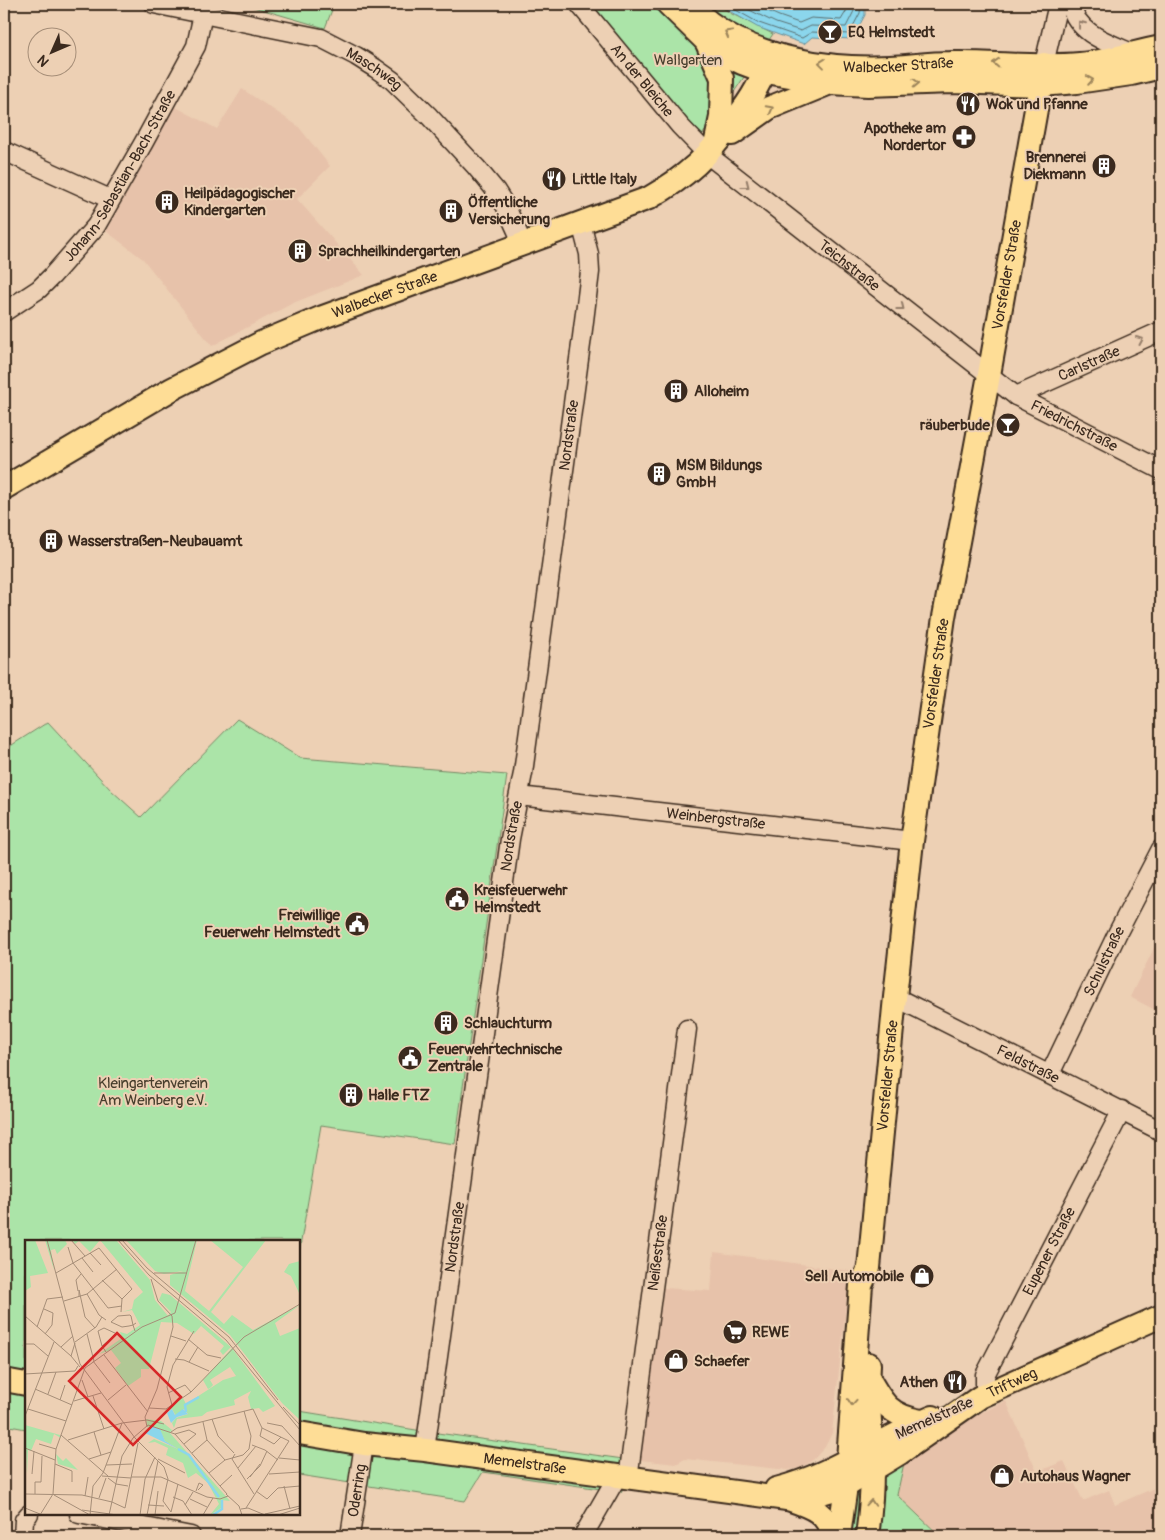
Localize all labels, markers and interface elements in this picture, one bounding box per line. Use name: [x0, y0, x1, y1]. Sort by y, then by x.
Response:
bar icon: EQ Helmstedt: [817, 19, 843, 45]
one-way arrow: [1079, 21, 1087, 30]
place label: EQ Helmstedt: [848, 23, 936, 42]
north arrow: [28, 28, 78, 78]
one-way arrow: [724, 29, 733, 39]
street label: An der Bleiche: [606, 40, 678, 121]
street label: Maschweg: [343, 43, 406, 95]
text: N: [34, 51, 53, 70]
park label: Wallgarten: [654, 51, 722, 70]
street label: Walbecker Straße: [842, 54, 954, 77]
one-way arrow: [991, 58, 999, 68]
one-way arrow: [817, 59, 826, 69]
one-way arrow: [1085, 76, 1094, 86]
one-way arrow: [913, 78, 921, 88]
street label: Johann-Sebastian-Bach-Straße: [60, 86, 181, 266]
restaurant icon: Wok und Pfanne: [955, 91, 981, 117]
place label: Wok und Pfanne: [986, 95, 1088, 114]
one-way arrow: [765, 105, 774, 115]
place label: Apotheke am Nordertor: [863, 119, 947, 155]
pharmacy icon: Apotheke am Nordertor: [951, 124, 977, 150]
place label: Brennerei Diekmann: [1023, 148, 1086, 184]
building icon: Brennerei Diekmann: [1091, 153, 1117, 179]
restaurant icon: Little Italy: [541, 166, 567, 192]
place label: Little Italy: [572, 170, 637, 189]
one-way arrow: [740, 179, 749, 187]
place label: Heilpädagogischer Kindergarten: [184, 184, 296, 220]
building icon: Heilpädagogischer Kindergarten: [154, 189, 180, 215]
place label: Öffentliche Versicherung: [468, 193, 551, 229]
building icon: Öffentliche Versicherung: [438, 198, 464, 224]
street label: Vorsfelder Straße: [988, 218, 1026, 332]
street label: Teichstraße: [814, 236, 884, 296]
building icon: Sprachheilkindergarten: [287, 238, 313, 264]
place label: Sprachheilkindergarten: [318, 242, 461, 261]
street label: Walbecker Straße: [329, 267, 441, 323]
one-way arrow: [896, 301, 905, 310]
one-way arrow: [1135, 337, 1144, 347]
street label: Carlstraße: [1055, 341, 1124, 386]
building icon: Alloheim: [663, 378, 689, 404]
place label: Alloheim: [694, 382, 749, 401]
street label: Friedrichstraße: [1027, 396, 1121, 456]
street label: Nordstraße: [555, 398, 583, 472]
bar icon: räuberbude: [995, 412, 1021, 438]
place label: räuberbude: [920, 416, 991, 435]
place label: MSM Bildungs GmbH: [676, 456, 762, 492]
building icon: MSM Bildungs GmbH: [646, 461, 672, 487]
building icon: Wasserstraßen-Neubauamt: [38, 528, 64, 554]
place label: Wasserstraßen-Neubauamt: [68, 532, 243, 551]
street label: Vorsfelder Straße: [919, 617, 954, 730]
street label: Nordstraße: [497, 799, 527, 873]
street label: Weinbergstraße: [665, 804, 767, 834]
place label: Kreisfeuerwehr Helmstedt: [474, 881, 568, 917]
public building icon: Kreisfeuerwehr Helmstedt: [444, 886, 470, 912]
place label: Freiwillige Feuerwehr Helmstedt: [204, 906, 341, 942]
public building icon: Freiwillige Feuerwehr Helmstedt: [344, 911, 370, 937]
street label: Schulstraße: [1080, 923, 1130, 1000]
building icon: Schlauchturm: [433, 1010, 459, 1036]
place label: Schlauchturm: [464, 1014, 552, 1033]
street label: Vorsfelder Straße: [873, 1019, 903, 1132]
place label: Feuerwehrtechnische Zentrale: [428, 1040, 563, 1076]
street label: Feldstraße: [993, 1041, 1063, 1088]
public building icon: Feuerwehrtechnische Zentrale: [397, 1045, 423, 1071]
park label: Kleingartenverein Am Weinberg e.V.: [98, 1074, 208, 1110]
building icon: Halle FTZ: [338, 1082, 364, 1108]
place label: Halle FTZ: [368, 1086, 431, 1105]
street label: Nordstraße: [441, 1200, 470, 1274]
street label: Eupener Straße: [1019, 1203, 1080, 1299]
street label: Neißestraße: [644, 1213, 673, 1292]
inset map: [25, 1240, 300, 1515]
shop icon: Sell Automobile: [909, 1263, 935, 1289]
place label: Sell Automobile: [805, 1267, 905, 1286]
supermarket icon: REWE: [722, 1319, 748, 1345]
place label: REWE: [752, 1323, 789, 1342]
shop icon: Schaefer: [663, 1348, 689, 1374]
place label: Schaefer: [694, 1352, 750, 1371]
street label: Triftweg: [984, 1364, 1040, 1403]
restaurant icon: Athen: [942, 1369, 968, 1395]
place label: Athen: [900, 1373, 939, 1392]
street label: Memelstraße: [892, 1393, 977, 1444]
one-way arrow: [847, 1399, 858, 1407]
street label: Memelstraße: [482, 1449, 568, 1479]
street label: Oderring: [344, 1463, 371, 1519]
shop icon: Autohaus Wagner: [989, 1463, 1015, 1489]
place label: Autohaus Wagner: [1020, 1467, 1131, 1486]
one-way arrow: [865, 1499, 876, 1507]

